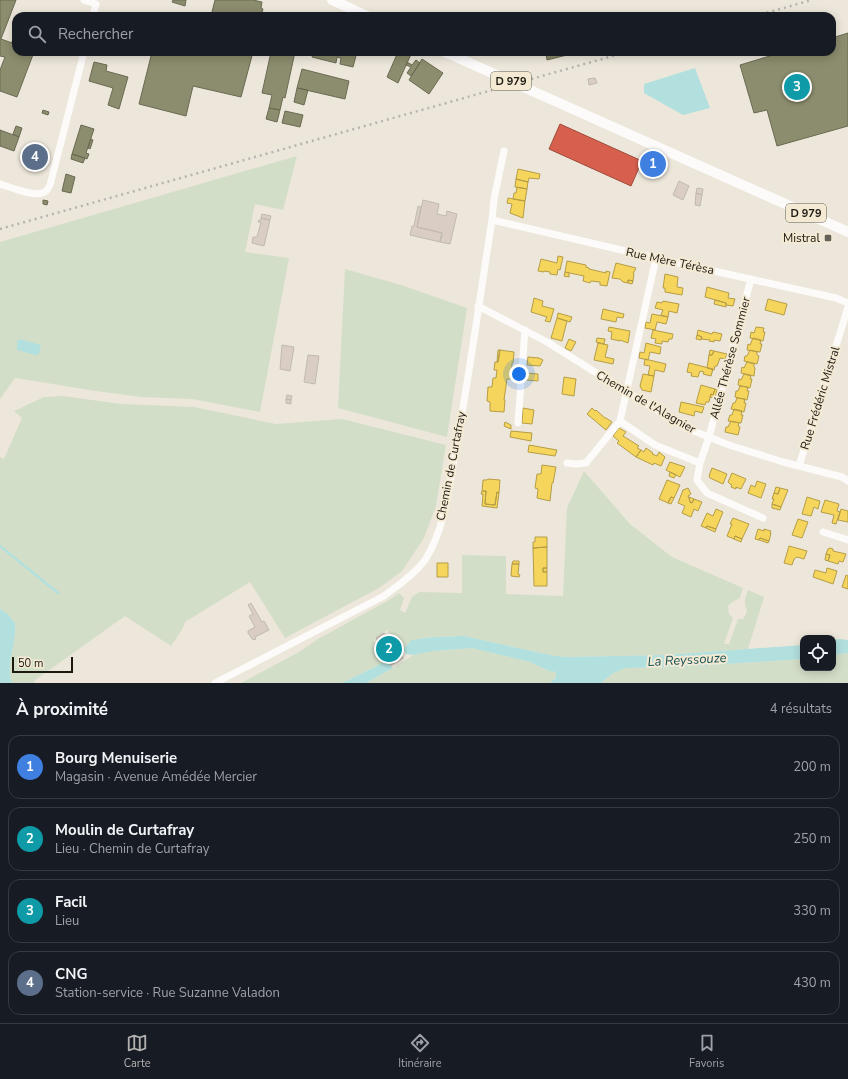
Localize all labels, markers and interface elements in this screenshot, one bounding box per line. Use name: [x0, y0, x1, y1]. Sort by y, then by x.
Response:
search box: [12, 12, 836, 56]
icon: search: [26, 23, 48, 45]
text: Rechercher: [58, 24, 133, 44]
road number: D 979: [491, 72, 531, 90]
pin: 3: [784, 72, 810, 102]
pin: 4: [22, 142, 48, 172]
pin: 1: [640, 149, 666, 179]
road number: D 979: [786, 204, 826, 222]
place label: Mistral: [783, 230, 820, 246]
marker: Mistral: [823, 233, 833, 243]
street label: Rue Mère Térèsa: [624, 244, 716, 278]
street label: Allée Thérèse Sommier: [706, 294, 754, 421]
street label: Rue Frédéric Mistral: [797, 344, 843, 452]
your location: [509, 364, 529, 384]
street label: Chemin de l'Alagnier: [593, 367, 699, 437]
street label: Chemin de Curtafray: [433, 409, 470, 522]
pin: 2: [376, 634, 402, 664]
map controls: [800, 635, 836, 671]
button: locate: [800, 635, 836, 671]
water label: La Reyssouze: [647, 649, 727, 671]
scale bar: [12, 655, 73, 674]
text: 50 m: [18, 656, 43, 671]
text: À proximité: [16, 698, 108, 721]
text: 4 résultats: [770, 700, 832, 718]
text: Bourg Menuiserie: [55, 748, 177, 768]
text: 1: [26, 758, 34, 776]
text: 200 m: [793, 758, 831, 776]
text: Magasin · Avenue Amédée Mercier: [55, 768, 257, 786]
text: Moulin de Curtafray: [55, 820, 194, 840]
text: 2: [26, 830, 34, 848]
text: 250 m: [793, 830, 831, 848]
text: Lieu · Chemin de Curtafray: [55, 840, 209, 858]
text: Facil: [55, 892, 87, 912]
text: 3: [26, 902, 34, 920]
text: 330 m: [793, 902, 831, 920]
text: Lieu: [55, 912, 79, 930]
text: CNG: [55, 964, 87, 984]
text: 4: [26, 974, 34, 992]
text: 430 m: [793, 974, 831, 992]
text: Station-service · Rue Suzanne Valadon: [55, 984, 280, 1002]
tab: Carte: [124, 1032, 151, 1071]
tab: Itinéraire: [398, 1032, 442, 1071]
tab: Favoris: [689, 1032, 724, 1071]

